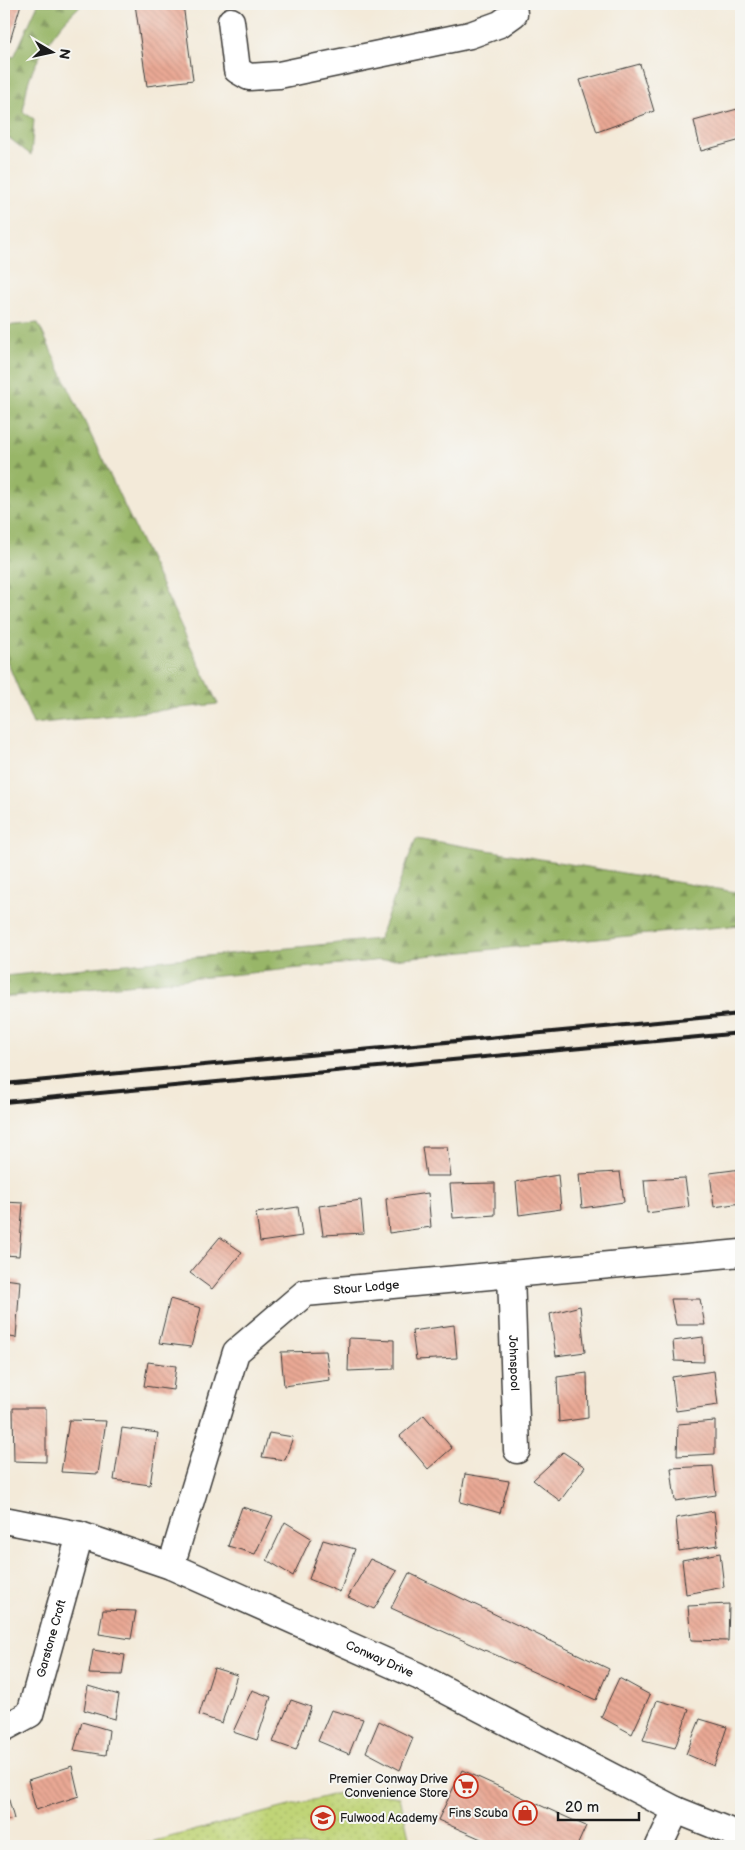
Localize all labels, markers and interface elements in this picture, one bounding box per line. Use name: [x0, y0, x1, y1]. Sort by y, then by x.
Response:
north arrow: [28, 28, 78, 78]
text: N: [55, 47, 74, 60]
street label: Stour Lodge: [333, 1277, 400, 1298]
street label: Johnspool: [506, 1335, 522, 1391]
street label: Garstone Croft: [33, 1597, 69, 1679]
street label: Conway Drive: [343, 1637, 416, 1681]
place label: Premier Conway Drive Convenience Store: [329, 1772, 448, 1801]
supermarket icon: Premier Conway Drive Convenience Store: [453, 1773, 479, 1799]
scale bar: [558, 1790, 639, 1822]
text: 20 m: [565, 1798, 599, 1817]
shop icon: Fins Scuba: [512, 1800, 538, 1826]
school or university icon: Fulwood Academy: [310, 1805, 336, 1831]
place label: Fins Scuba: [448, 1806, 508, 1821]
place label: Fulwood Academy: [340, 1811, 438, 1826]

